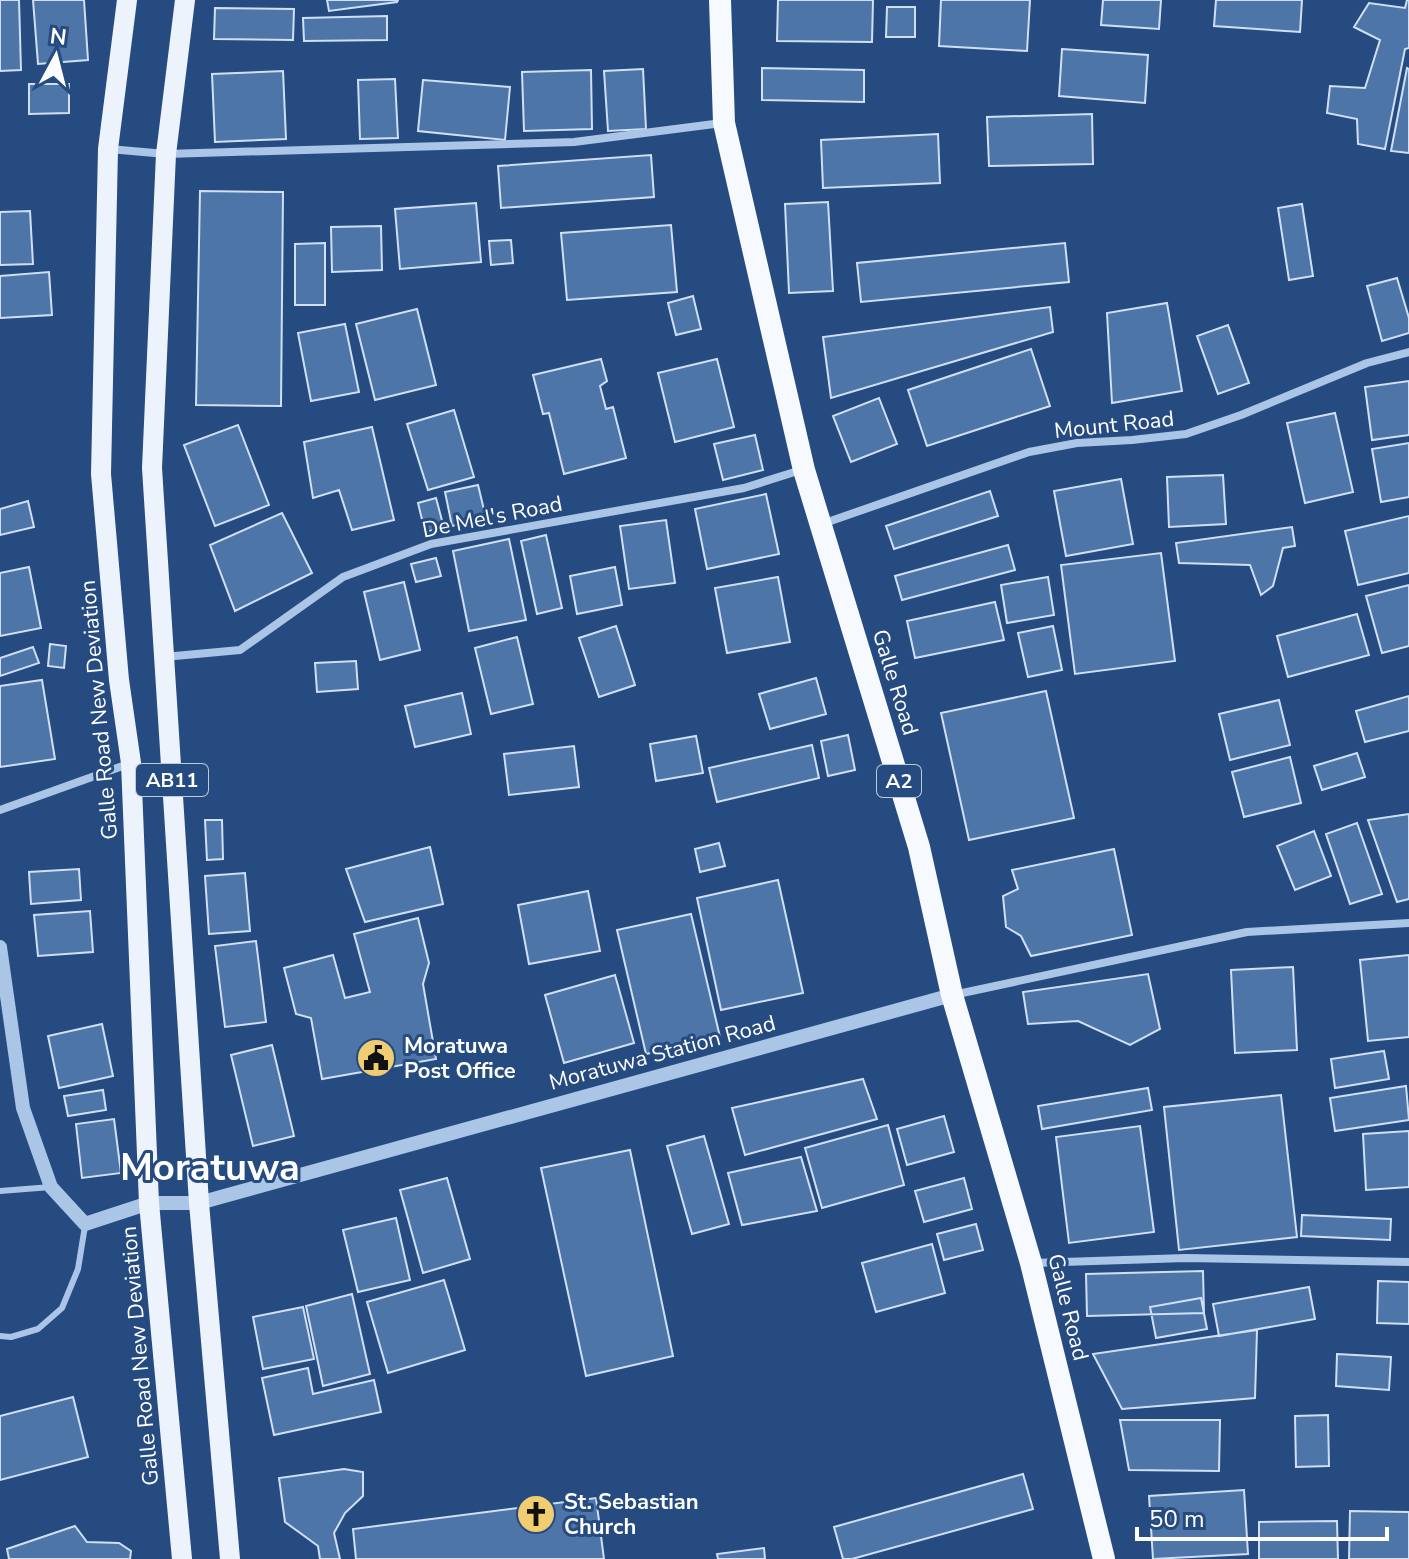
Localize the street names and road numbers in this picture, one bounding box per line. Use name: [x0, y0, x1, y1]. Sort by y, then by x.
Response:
street label: Mount Road: [1053, 404, 1176, 446]
street label: De Mel's Road: [420, 489, 565, 545]
street label: Galle Road New Deviation: [73, 579, 125, 841]
street label: Galle Road: [865, 626, 925, 739]
road number: AB11: [136, 764, 208, 796]
road number: A2: [877, 765, 921, 797]
street label: Moratuwa Station Road: [546, 1008, 779, 1098]
street label: Galle Road New Deviation: [114, 1225, 166, 1487]
street label: Galle Road: [1040, 1251, 1096, 1364]

